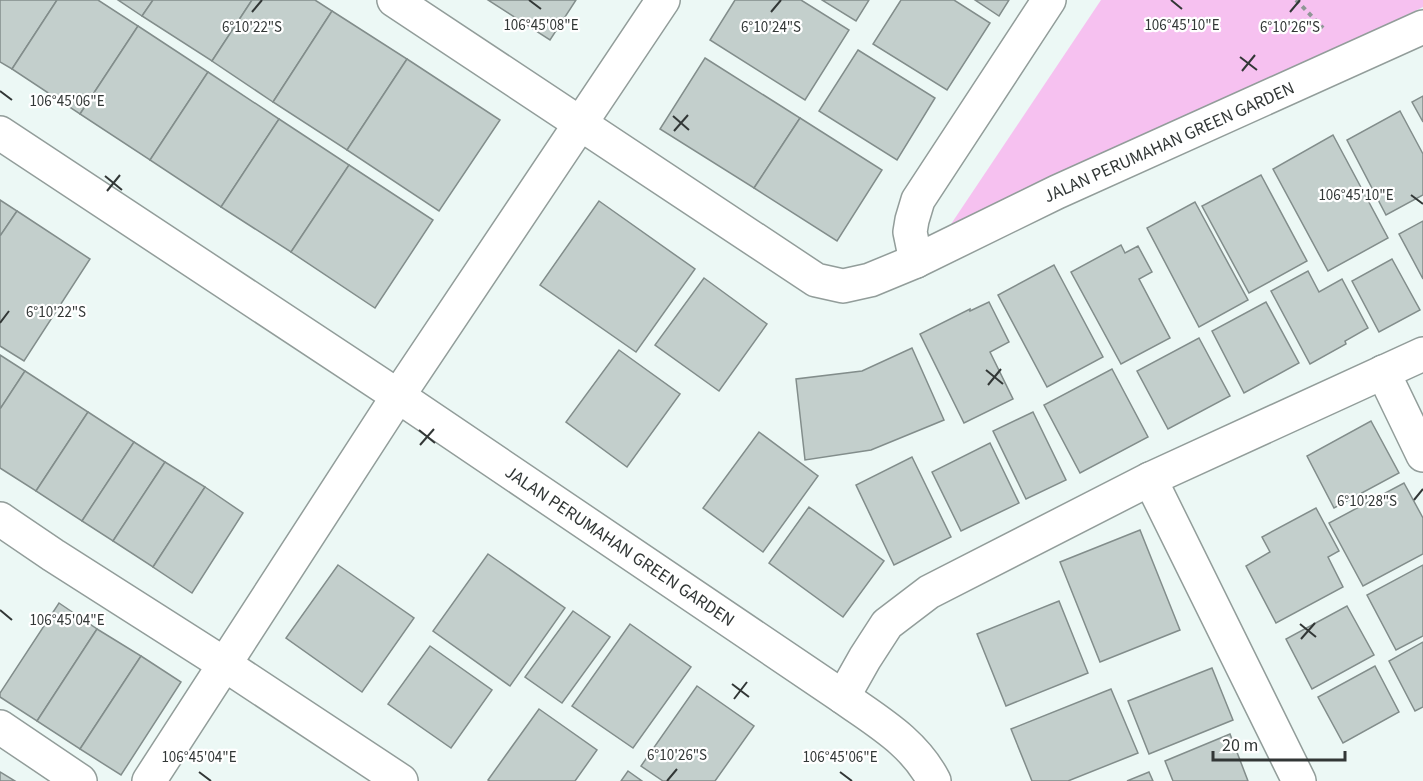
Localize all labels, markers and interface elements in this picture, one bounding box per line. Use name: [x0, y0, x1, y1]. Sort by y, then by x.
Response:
text: 106°45'08"E: [503, 15, 579, 36]
text: 106°45'10"E: [1144, 15, 1220, 36]
text: 6°10'22"S: [222, 17, 282, 38]
text: 6°10'24"S: [741, 17, 801, 38]
text: 6°10'26"S: [1260, 17, 1320, 38]
street label: JALAN PERUMAHAN GREEN GARDEN: [1040, 76, 1299, 209]
text: 106°45'06"E: [29, 91, 105, 112]
text: 106°45'10"E: [1318, 185, 1394, 206]
text: 6°10'22"S: [26, 302, 86, 323]
street label: JALAN PERUMAHAN GREEN GARDEN: [500, 460, 740, 633]
text: 6°10'28"S: [1337, 491, 1397, 512]
text: 106°45'04"E: [29, 610, 105, 631]
scale bar: [1213, 724, 1345, 762]
text: 20 m: [1222, 733, 1258, 758]
text: 6°10'26"S: [647, 745, 707, 766]
text: 106°45'04"E: [161, 747, 237, 768]
text: 106°45'06"E: [802, 747, 878, 768]

